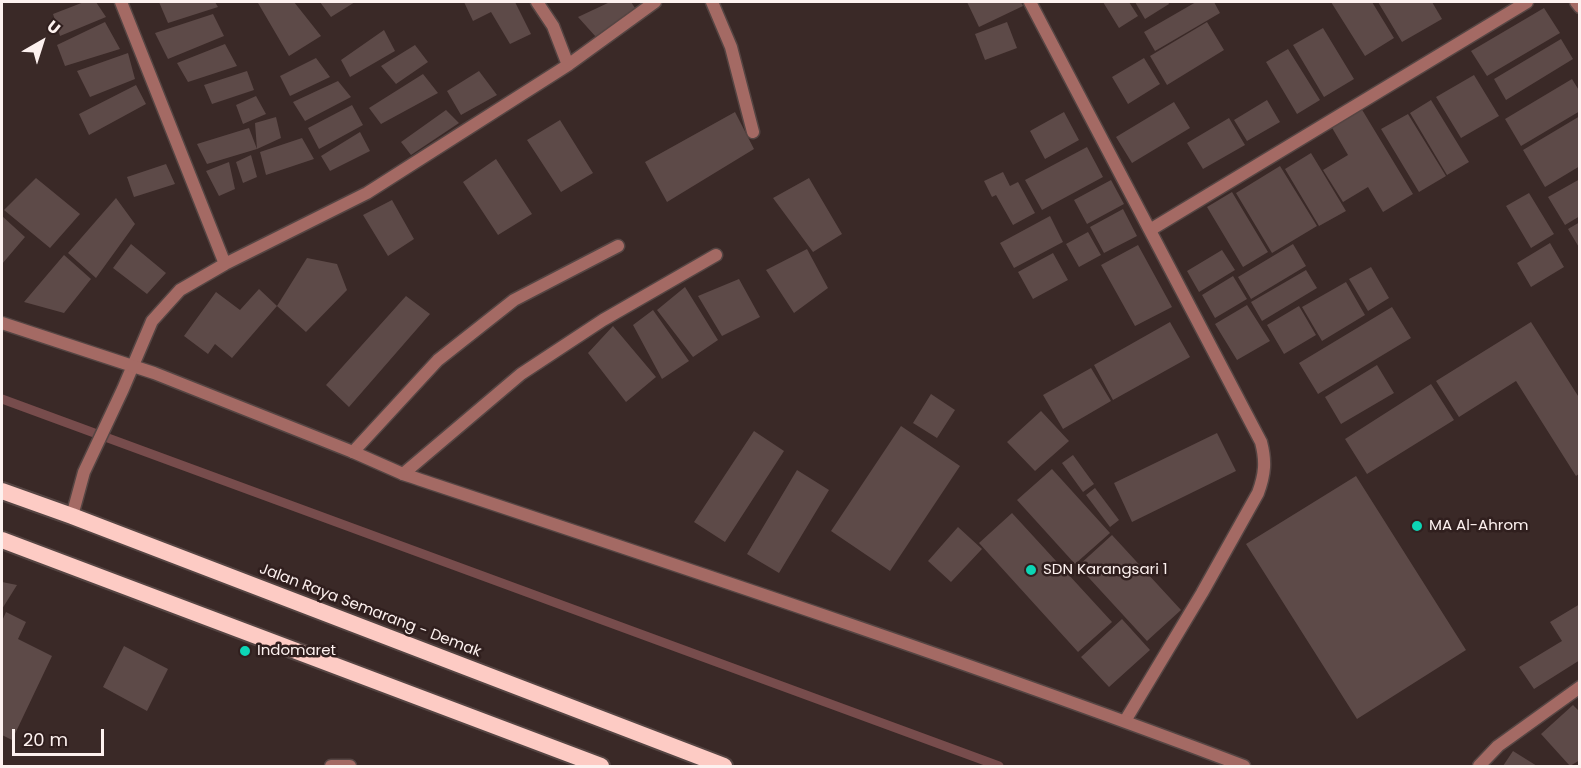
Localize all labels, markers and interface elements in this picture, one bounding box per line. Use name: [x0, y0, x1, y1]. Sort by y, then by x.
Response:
north arrow: [12, 12, 72, 72]
text: U: [42, 15, 65, 40]
place label: MA Al-Ahrom: [1429, 517, 1528, 535]
marker: MA Al-Ahrom: [1410, 519, 1424, 533]
street label: Jalan Raya Semarang - Demak: [257, 560, 483, 662]
place label: SDN Karangsari 1: [1043, 561, 1168, 579]
marker: SDN Karangsari 1: [1024, 563, 1038, 577]
place label: Indomaret: [257, 642, 336, 660]
marker: Indomaret: [238, 644, 252, 658]
scale bar: [15, 717, 106, 755]
text: 20 m: [23, 727, 68, 752]

